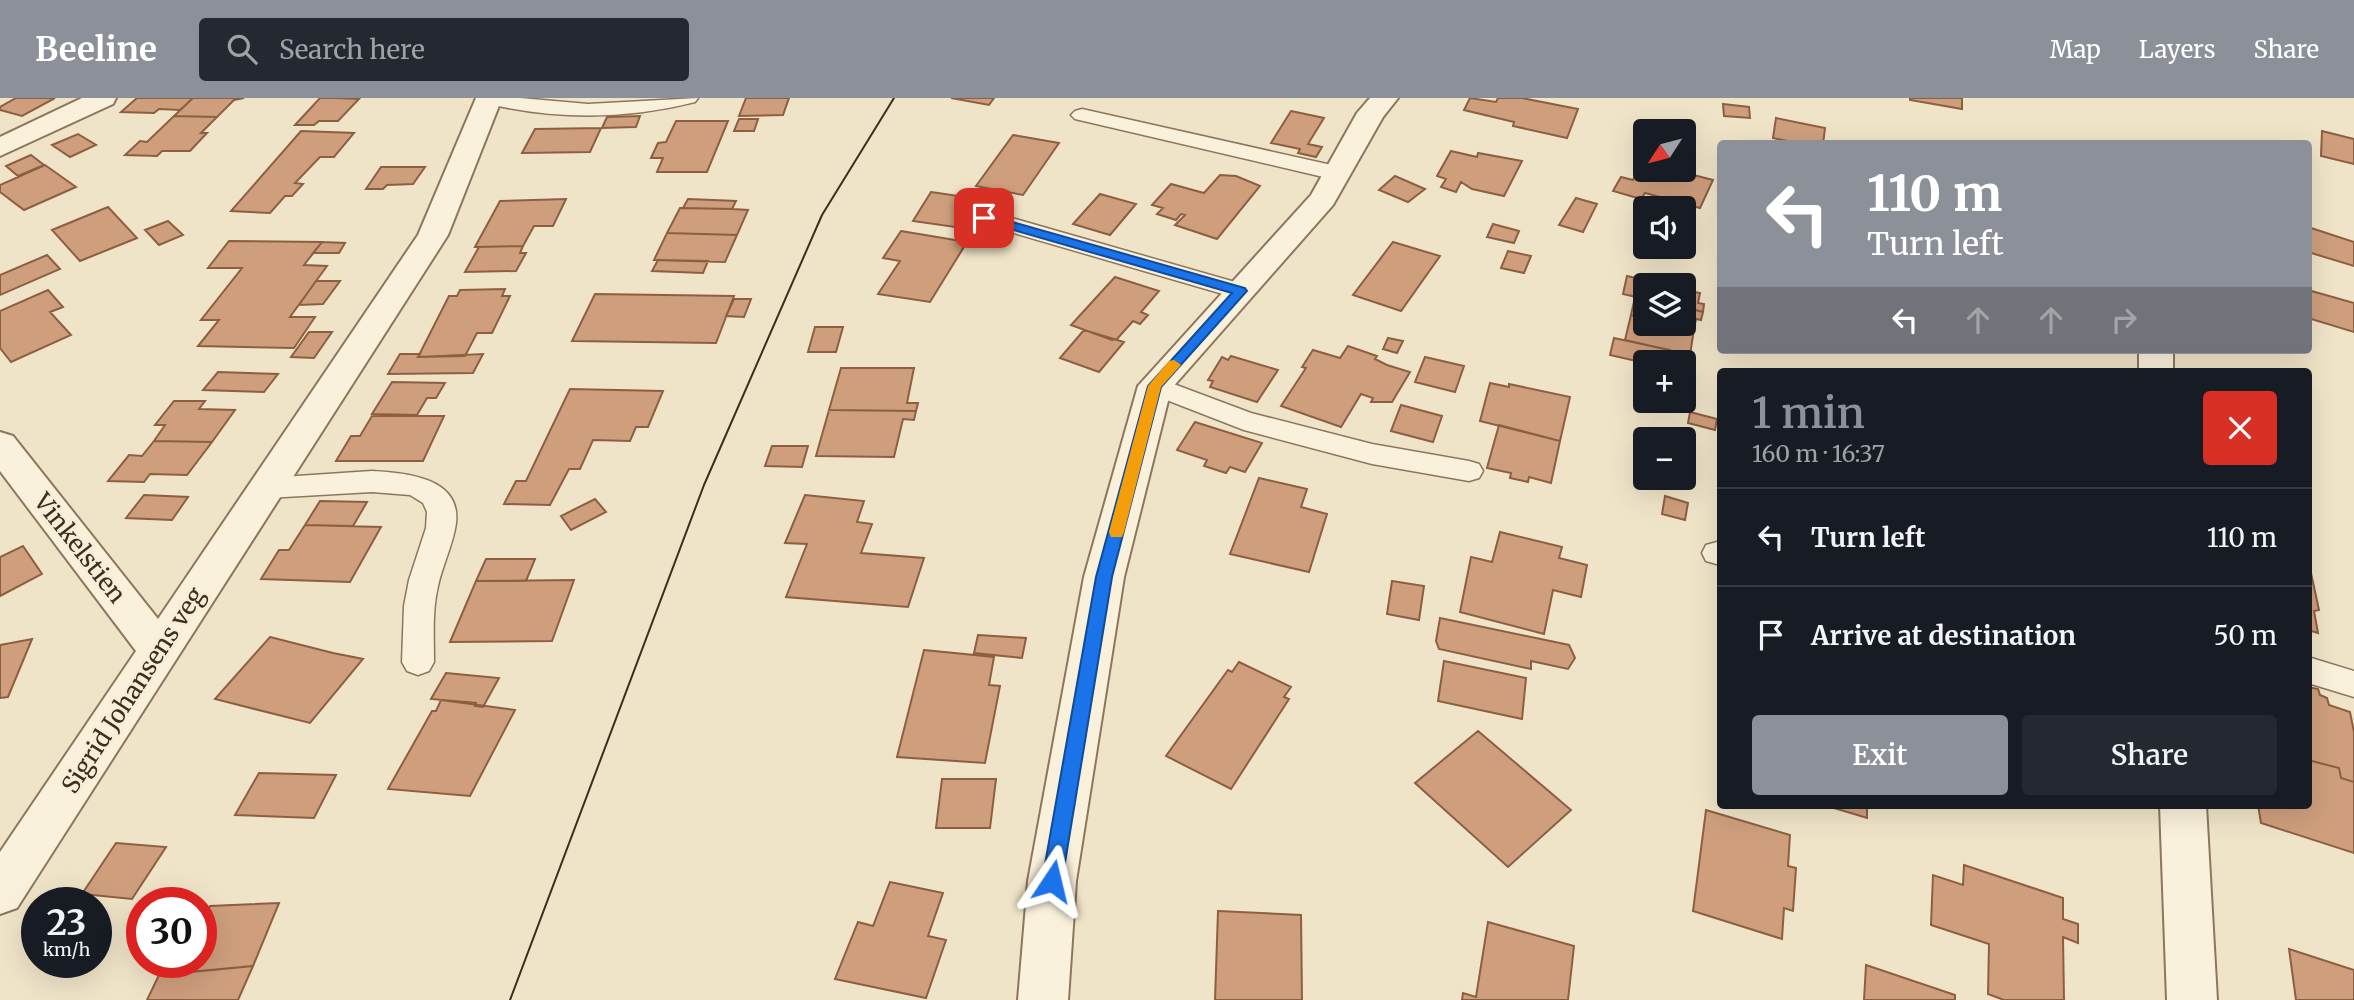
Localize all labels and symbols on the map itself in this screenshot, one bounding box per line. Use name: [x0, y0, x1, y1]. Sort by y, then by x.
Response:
north arrow: [1633, 119, 1696, 182]
pin: [954, 188, 1014, 248]
street label: Vinkelstien: [27, 486, 133, 609]
street label: Sigrid Johansens veg: [55, 581, 212, 799]
position arrow: [1015, 844, 1089, 918]
speed limit sign: 30: [126, 887, 217, 978]

